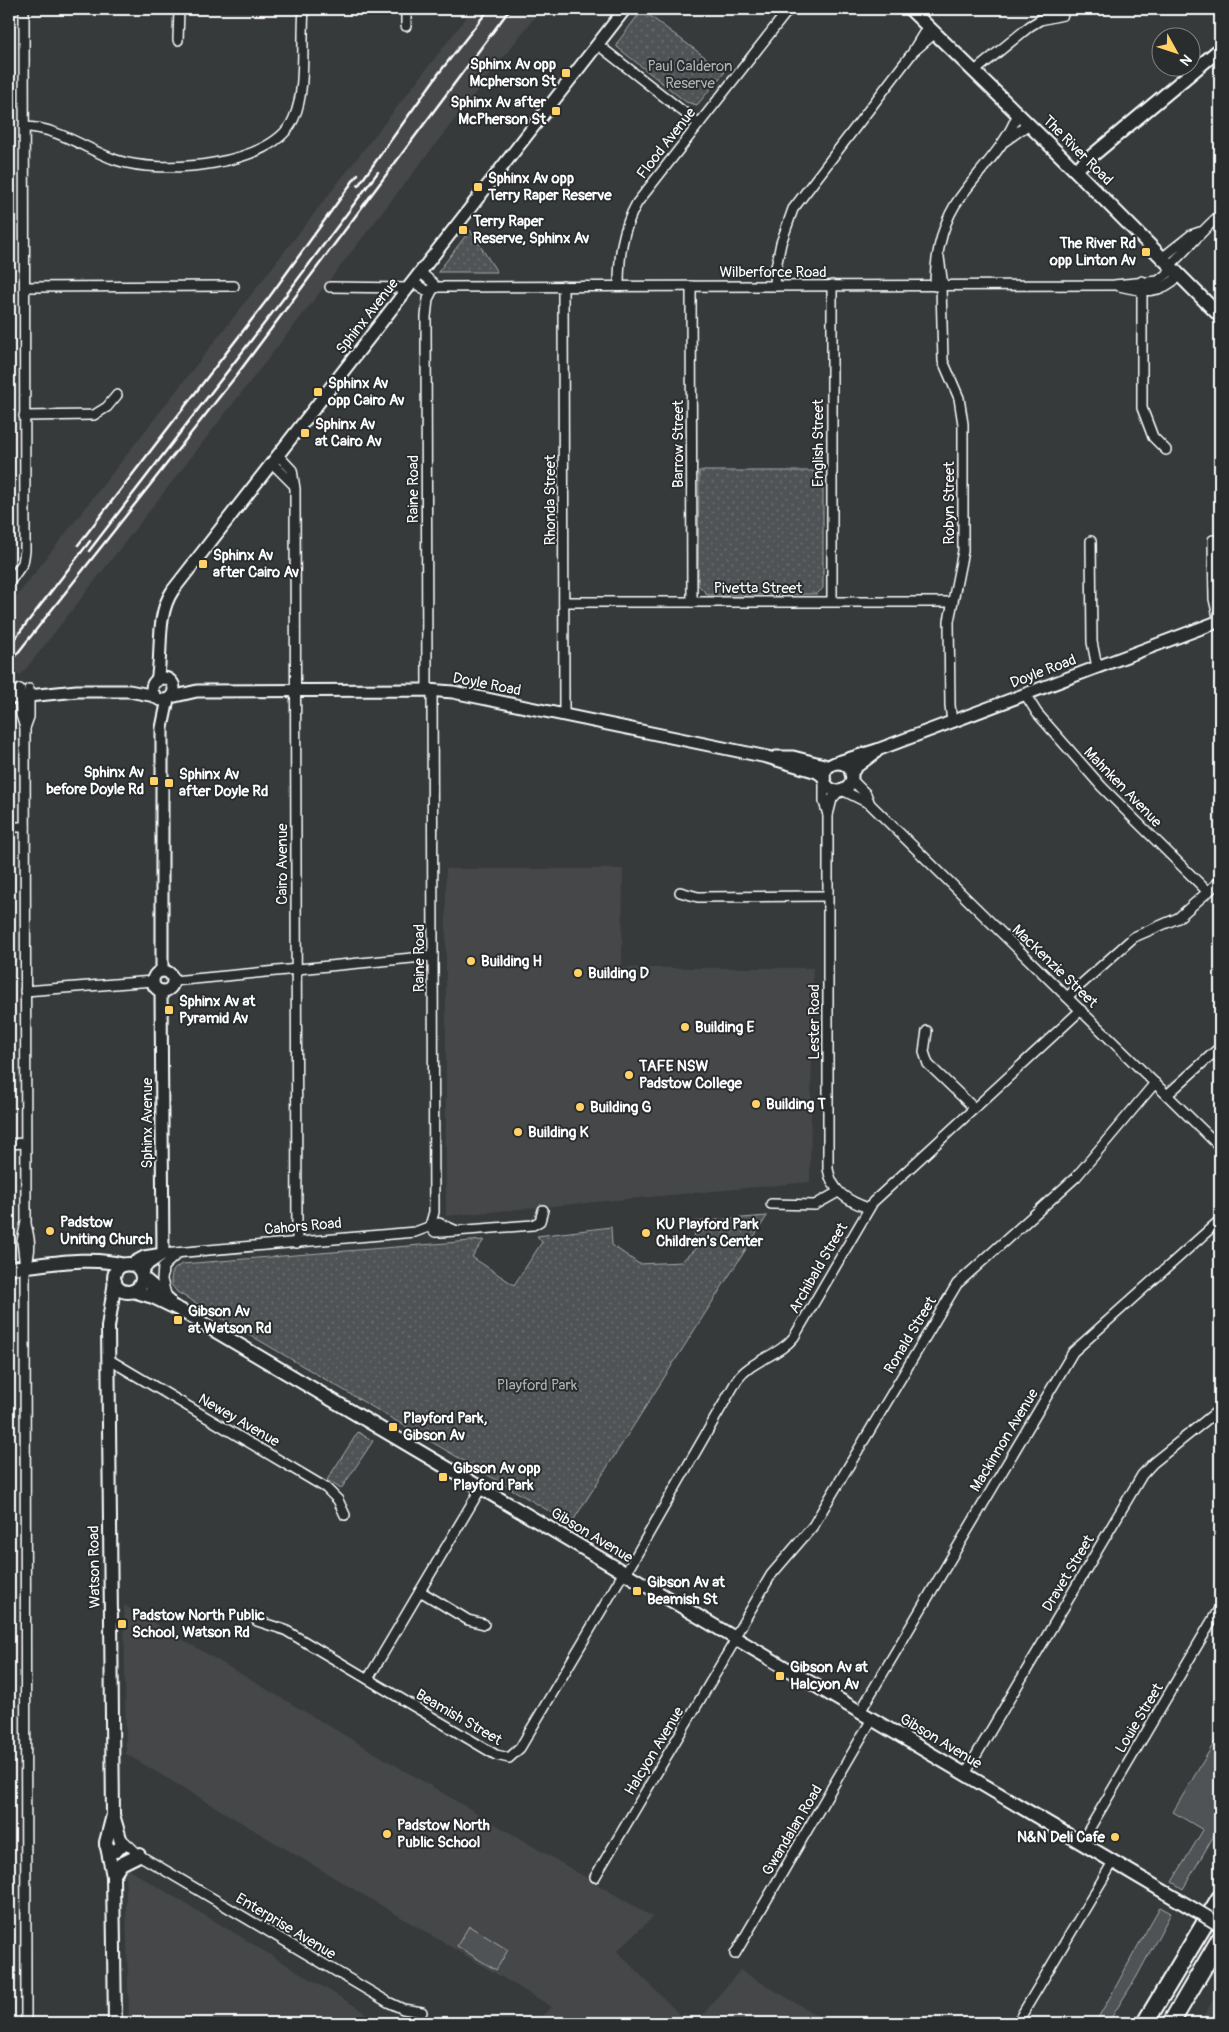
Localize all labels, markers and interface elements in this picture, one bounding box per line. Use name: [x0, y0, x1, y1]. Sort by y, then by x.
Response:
north arrow: [1152, 28, 1202, 78]
text: N: [1176, 51, 1195, 69]
place label: Sphinx Av opp Mcpherson St: [470, 55, 557, 91]
park label: Paul Calderon Reserve: [648, 57, 732, 93]
marker: Sphinx Av opp Mcpherson St: [560, 67, 572, 79]
place label: Sphinx Av after McPherson St: [451, 93, 547, 129]
street label: Flood Avenue: [633, 103, 701, 183]
marker: Sphinx Av after McPherson St: [550, 105, 562, 117]
street label: The River Road: [1039, 111, 1117, 189]
place label: Sphinx Av opp Terry Raper Reserve: [487, 169, 612, 205]
marker: Sphinx Av opp Terry Raper Reserve: [472, 181, 484, 193]
place label: Terry Raper Reserve, Sphinx Av: [472, 212, 590, 248]
marker: Terry Raper Reserve, Sphinx Av: [457, 224, 469, 236]
place label: The River Rd opp Linton Av: [1049, 234, 1136, 270]
marker: The River Rd opp Linton Av: [1140, 246, 1152, 258]
street label: Wilberforce Road: [719, 263, 827, 282]
street label: Sphinx Avenue: [332, 274, 403, 358]
place label: Sphinx Av opp Cairo Av: [327, 374, 405, 410]
marker: Sphinx Av opp Cairo Av: [312, 386, 324, 398]
street label: English Street: [809, 398, 828, 487]
street label: Barrow Street: [669, 399, 688, 488]
place label: Sphinx Av at Cairo Av: [315, 415, 382, 451]
marker: Sphinx Av at Cairo Av: [299, 427, 311, 439]
street label: Rhonda Street: [541, 454, 560, 545]
street label: Raine Road: [404, 455, 423, 523]
street label: Robyn Street: [940, 461, 959, 544]
place label: Sphinx Av after Cairo Av: [213, 546, 299, 582]
marker: Sphinx Av after Cairo Av: [197, 558, 209, 570]
street label: Pivetta Street: [714, 579, 803, 598]
street label: Doyle Road: [1007, 650, 1079, 693]
street label: Doyle Road: [451, 669, 523, 700]
street label: Mahnken Avenue: [1080, 743, 1166, 832]
place label: Sphinx Av before Doyle Rd: [46, 763, 144, 799]
place label: Sphinx Av after Doyle Rd: [179, 765, 268, 801]
marker: Sphinx Av before Doyle Rd: [148, 775, 160, 787]
marker: Sphinx Av after Doyle Rd: [163, 777, 175, 789]
street label: Cairo Avenue: [273, 823, 292, 905]
street label: MacKenzie Street: [1008, 921, 1102, 1013]
street label: Raine Road: [410, 924, 429, 992]
place label: Building H: [481, 952, 542, 971]
marker: Building H: [465, 955, 477, 967]
place label: Building D: [588, 964, 649, 983]
marker: Building D: [572, 967, 584, 979]
street label: Lester Road: [805, 984, 824, 1060]
place label: Sphinx Av at Pyramid Av: [179, 992, 256, 1028]
marker: Sphinx Av at Pyramid Av: [163, 1004, 175, 1016]
place label: Building E: [695, 1018, 754, 1037]
marker: Building E: [679, 1021, 691, 1033]
place label: TAFE NSW Padstow College: [638, 1057, 742, 1093]
marker: TAFE NSW Padstow College: [623, 1069, 635, 1081]
street label: Sphinx Avenue: [138, 1077, 157, 1168]
place label: Building T: [766, 1095, 826, 1114]
place label: Building G: [590, 1098, 651, 1117]
marker: Building T: [750, 1098, 762, 1110]
marker: Building G: [574, 1101, 586, 1113]
place label: Building K: [528, 1123, 588, 1142]
marker: Building K: [512, 1126, 524, 1138]
place label: Padstow Uniting Church: [60, 1213, 153, 1249]
street label: Cahors Road: [264, 1214, 343, 1239]
place label: KU Playford Park Children's Center: [656, 1215, 764, 1251]
street label: Archibald Street: [785, 1219, 853, 1317]
marker: Padstow Uniting Church: [44, 1225, 56, 1237]
marker: KU Playford Park Children's Center: [640, 1227, 652, 1239]
street label: Ronald Street: [880, 1292, 941, 1377]
place label: Gibson Av at Watson Rd: [188, 1302, 272, 1338]
marker: Gibson Av at Watson Rd: [172, 1314, 184, 1326]
park label: Playford Park: [497, 1376, 578, 1395]
street label: Mackinnon Avenue: [966, 1385, 1043, 1495]
street label: Newey Avenue: [195, 1389, 283, 1452]
place label: Playford Park, Gibson Av: [403, 1409, 487, 1445]
marker: Playford Park, Gibson Av: [387, 1421, 399, 1433]
place label: Gibson Av opp Playford Park: [453, 1459, 541, 1495]
marker: Gibson Av opp Playford Park: [437, 1471, 449, 1483]
street label: Gibson Avenue: [547, 1503, 637, 1568]
street label: Watson Road: [84, 1525, 105, 1609]
street label: Dravet Street: [1038, 1531, 1099, 1615]
place label: Gibson Av at Beamish St: [647, 1573, 726, 1609]
marker: Gibson Av at Beamish St: [631, 1585, 643, 1597]
place label: Padstow North Public School, Watson Rd: [132, 1606, 265, 1642]
marker: Padstow North Public School, Watson Rd: [116, 1618, 128, 1630]
place label: Gibson Av at Halcyon Av: [790, 1658, 869, 1694]
marker: Gibson Av at Halcyon Av: [774, 1670, 786, 1682]
street label: Louie Street: [1111, 1679, 1168, 1757]
street label: Beamish Street: [412, 1685, 506, 1750]
street label: Halcyon Avenue: [621, 1703, 689, 1799]
street label: Gibson Avenue: [896, 1709, 986, 1774]
street label: Gwandalan Road: [758, 1782, 827, 1879]
place label: Padstow North Public School: [397, 1816, 490, 1852]
marker: Padstow North Public School: [381, 1828, 393, 1840]
place label: N&N Deli Cafe: [1017, 1828, 1106, 1847]
marker: N&N Deli Cafe: [1109, 1831, 1121, 1843]
street label: Enterprise Avenue: [232, 1889, 340, 1964]

